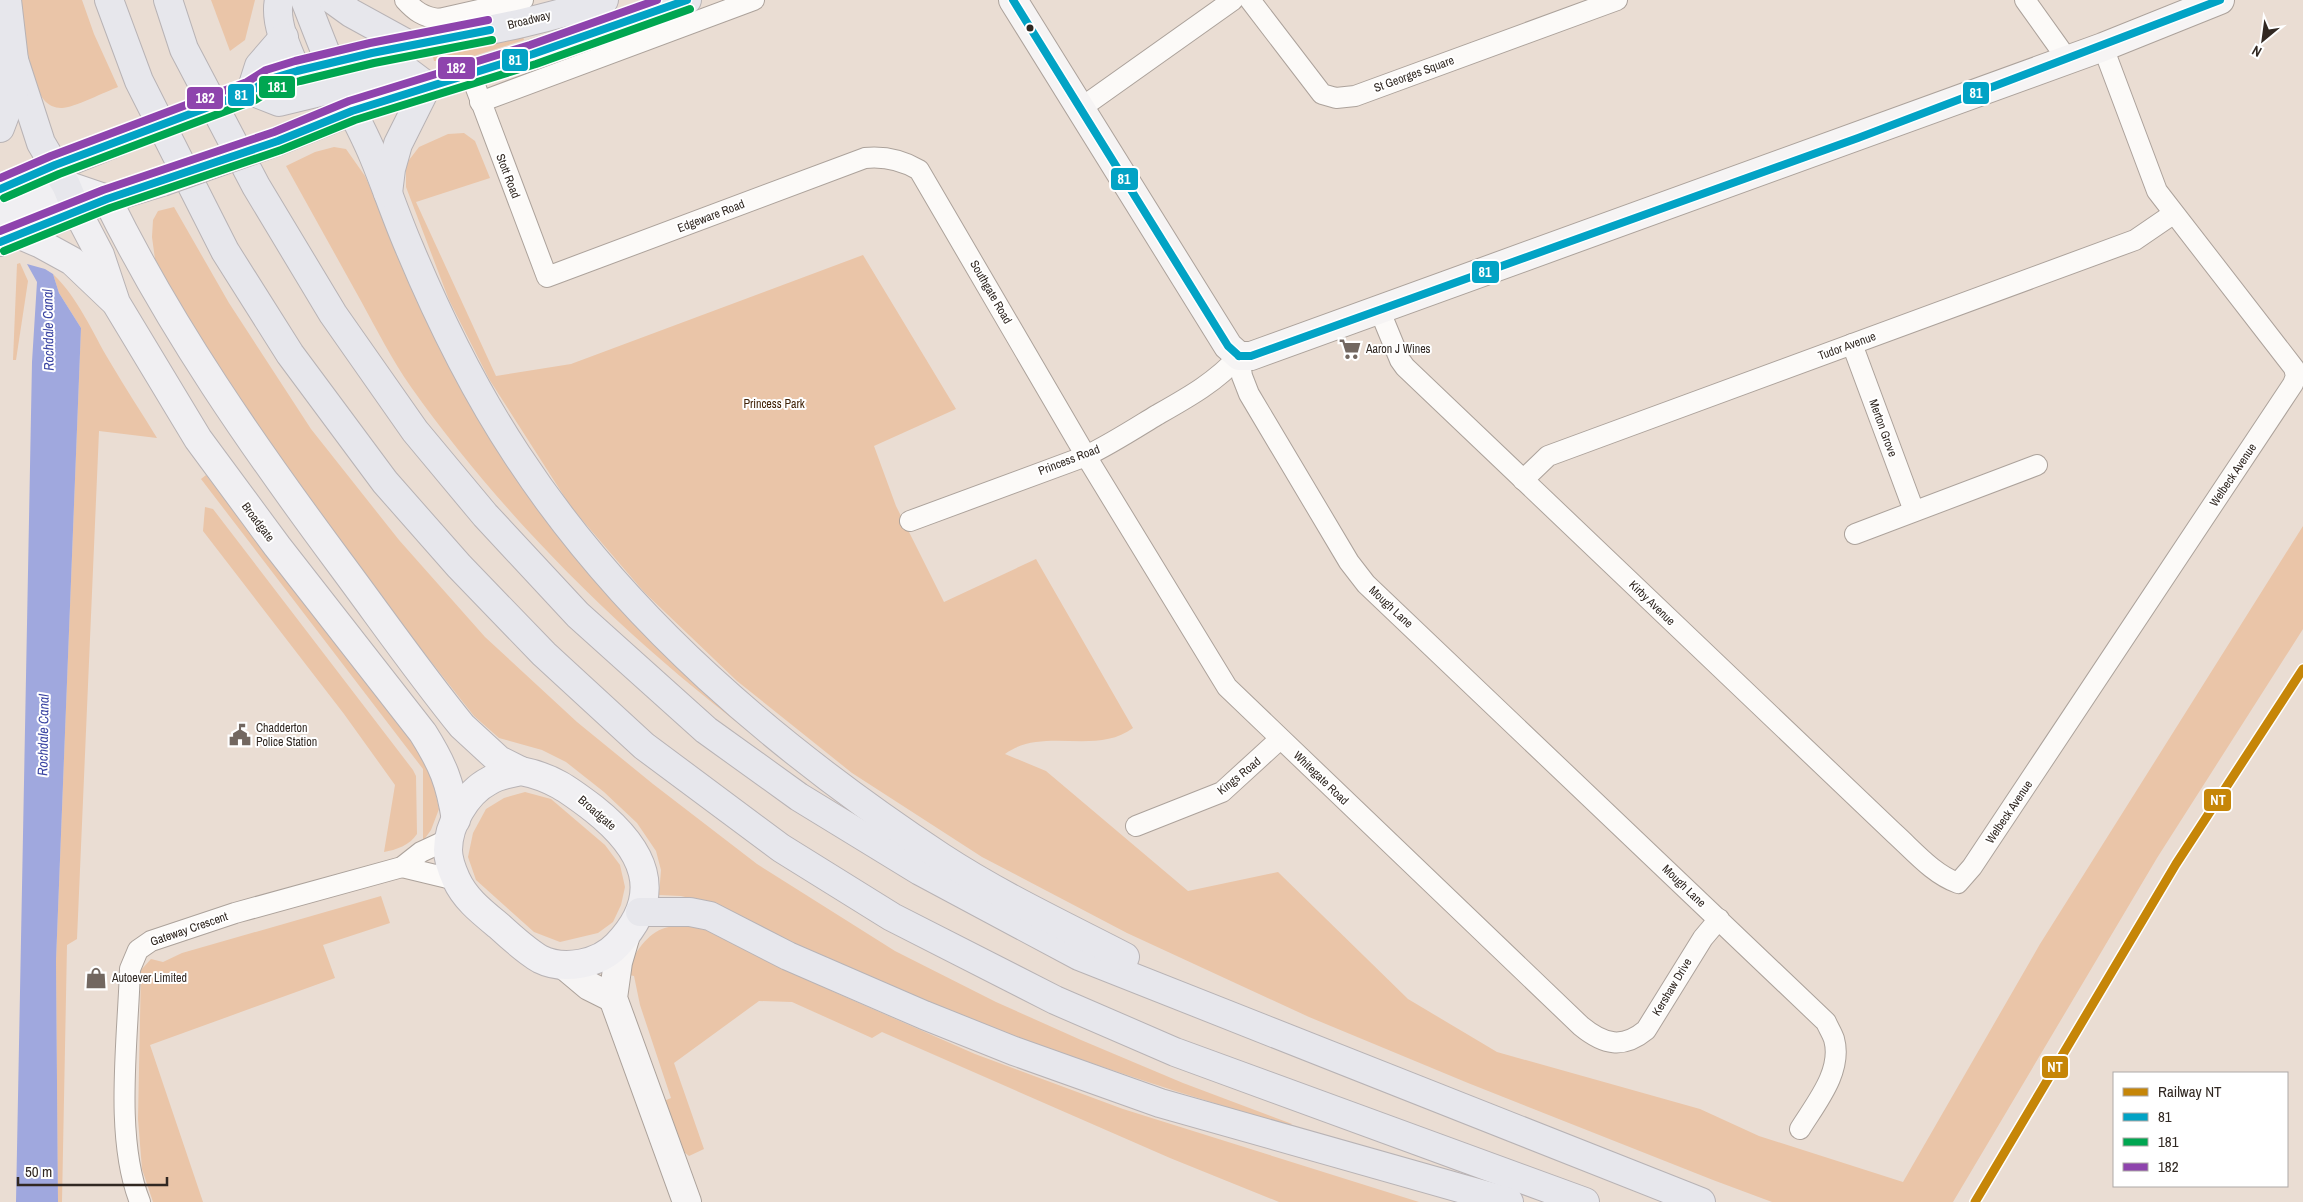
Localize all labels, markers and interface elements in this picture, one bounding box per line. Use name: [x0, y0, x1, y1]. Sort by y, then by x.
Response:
street label: Broadway: [506, 7, 552, 33]
north arrow: [2238, 15, 2288, 65]
unlabelled marker: [1025, 23, 1035, 33]
text: N: [2249, 41, 2265, 61]
line badge: 81: [501, 48, 529, 72]
text: 81: [509, 51, 522, 69]
street label: St Georges Square: [1372, 52, 1456, 96]
line badge: 182: [437, 56, 476, 80]
text: 182: [446, 59, 466, 77]
line badge: 181: [258, 75, 296, 99]
text: 181: [267, 78, 287, 96]
line badge: 81: [1962, 81, 1990, 105]
line badge: 81: [227, 83, 255, 107]
text: 81: [1970, 84, 1983, 102]
line badge: 182: [186, 86, 224, 110]
text: 81: [235, 86, 248, 104]
text: 182: [195, 89, 215, 107]
street label: Stott Road: [492, 151, 524, 201]
line badge: 81: [1110, 167, 1139, 191]
text: 81: [1118, 170, 1131, 188]
street label: Edgeware Road: [675, 196, 747, 236]
street label: Southgate Road: [966, 257, 1016, 327]
line badge: 81: [1471, 260, 1500, 284]
text: 81: [1479, 263, 1492, 281]
water label: Rochdale Canal: [38, 289, 58, 371]
street label: Tudor Avenue: [1816, 328, 1878, 364]
supermarket icon: Aaron J Wines: [1337, 336, 1363, 362]
place label: Aaron J Wines: [1365, 341, 1431, 357]
park label: Princess Park: [743, 396, 805, 412]
street label: Merton Grove: [1865, 397, 1901, 459]
street label: Welbeck Avenue: [2206, 440, 2260, 510]
street label: Princess Road: [1036, 441, 1102, 479]
street label: Broadgate: [238, 499, 278, 545]
street label: Kirby Avenue: [1625, 577, 1679, 629]
street label: Mough Lane: [1366, 582, 1416, 632]
water label: Rochdale Canal: [33, 694, 53, 776]
place label: Chadderton Police Station: [256, 720, 317, 750]
public building icon: Chadderton Police Station: [227, 722, 253, 748]
street label: Whitegate Road: [1290, 748, 1352, 808]
street label: Kings Road: [1214, 754, 1264, 798]
street label: Welbeck Avenue: [1982, 777, 2036, 847]
line badge: NT: [2203, 788, 2232, 812]
text: NT: [2210, 791, 2226, 809]
street label: Broadgate: [575, 792, 619, 834]
street label: Mough Lane: [1659, 861, 1709, 911]
street label: Gateway Crescent: [148, 908, 230, 950]
street label: Kershaw Drive: [1649, 955, 1695, 1019]
shop icon: Autoever Limited: [83, 965, 109, 991]
place label: Autoever Limited: [111, 970, 187, 986]
line badge: NT: [2041, 1055, 2069, 1079]
text: NT: [2047, 1058, 2063, 1076]
legend: [2113, 1072, 2288, 1187]
text: Railway NT: [2158, 1081, 2222, 1102]
text: 81: [2158, 1106, 2172, 1127]
text: 181: [2158, 1131, 2179, 1152]
scale bar: [18, 1154, 166, 1186]
text: 182: [2158, 1156, 2179, 1177]
text: 50 m: [25, 1161, 52, 1182]

